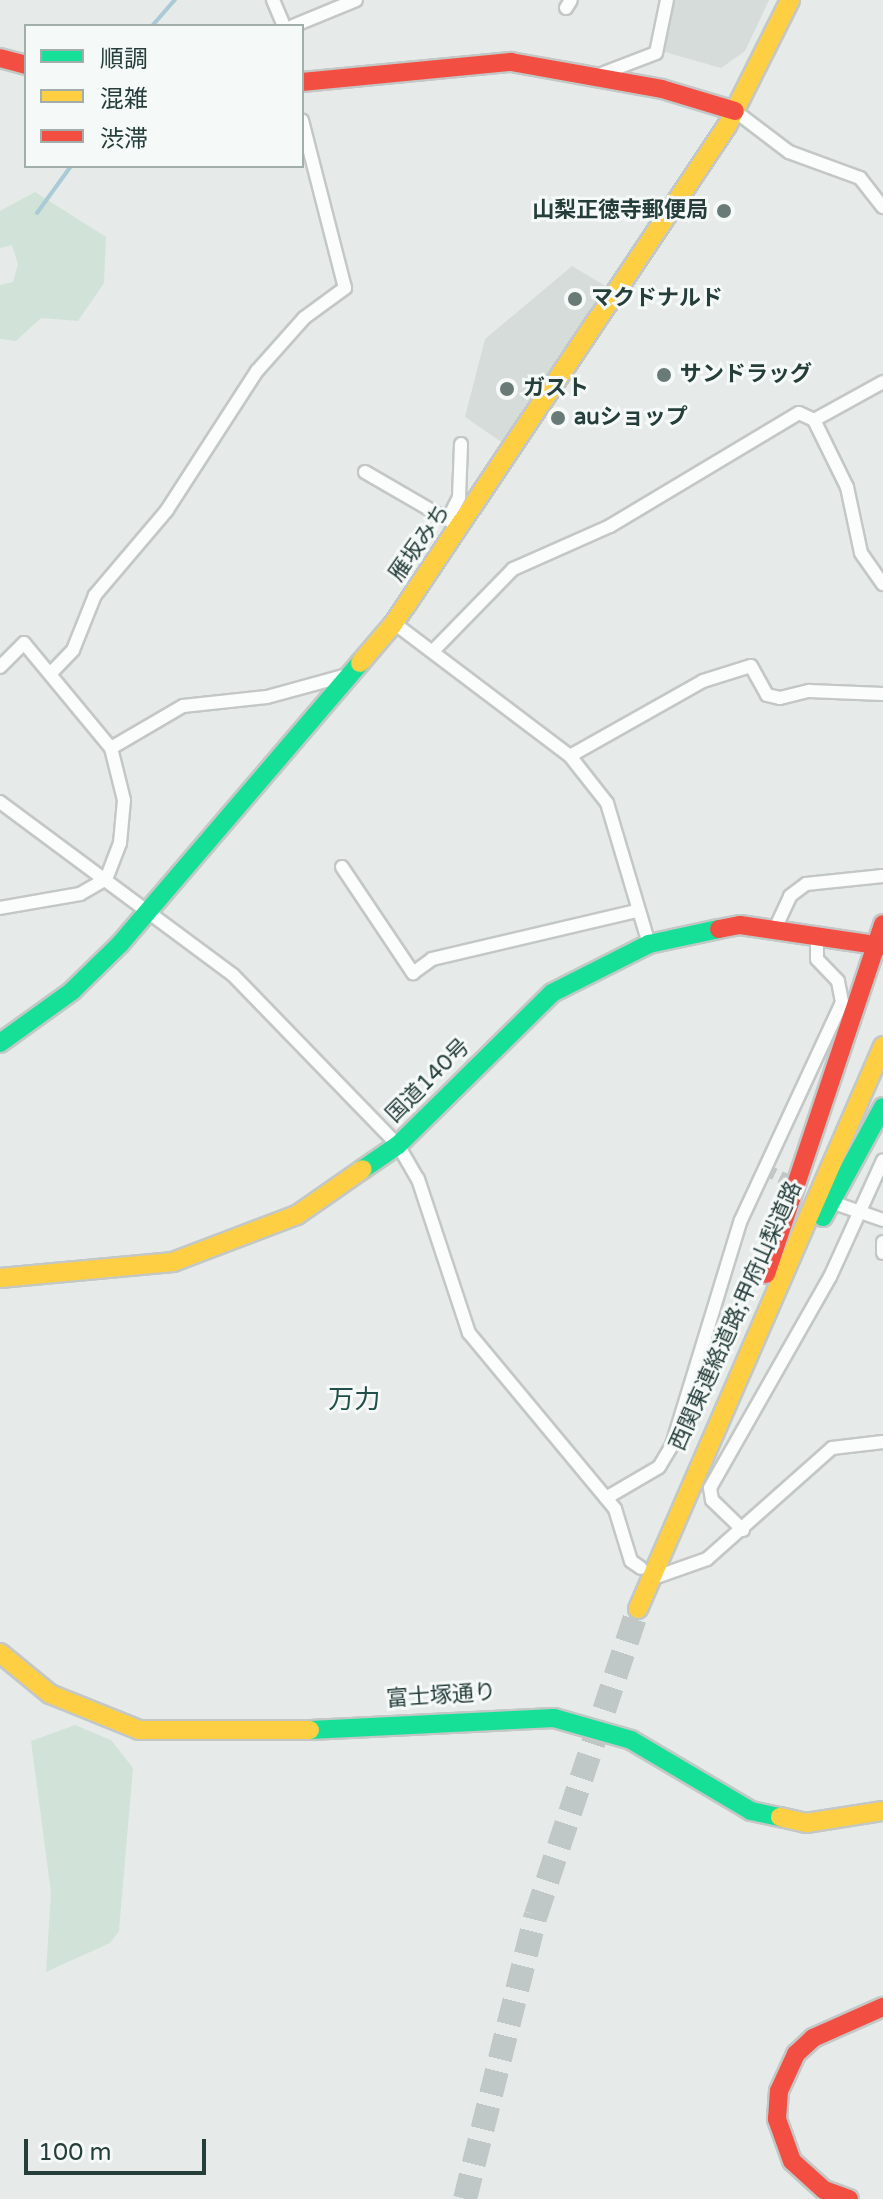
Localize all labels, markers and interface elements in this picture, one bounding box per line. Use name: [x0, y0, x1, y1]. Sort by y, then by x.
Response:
legend: [24, 24, 304, 168]
text: 順調: [100, 45, 148, 74]
text: 混雑: [100, 85, 148, 114]
text: 渋滞: [100, 125, 148, 154]
place label: 山梨正徳寺郵便局: [532, 198, 708, 224]
marker: 山梨正徳寺郵便局: [715, 202, 733, 220]
place label: マクドナルド: [591, 286, 723, 312]
marker: マクドナルド: [566, 290, 584, 308]
place label: サンドラッグ: [680, 362, 812, 388]
marker: サンドラッグ: [655, 366, 673, 384]
place label: ガスト: [523, 376, 589, 402]
marker: ガスト: [498, 380, 516, 398]
place label: auショップ: [574, 405, 688, 431]
marker: auショップ: [549, 409, 567, 427]
street label: 雁坂みち: [384, 499, 456, 587]
street label: 国道140号: [381, 1034, 475, 1128]
street label: 西関東連絡道路;甲府山梨道路: [665, 1177, 807, 1455]
district label: 万力: [328, 1384, 380, 1416]
street label: 富士塚通り: [385, 1679, 497, 1713]
scale bar: [28, 2123, 210, 2173]
text: 100 m: [38, 2138, 112, 2167]

